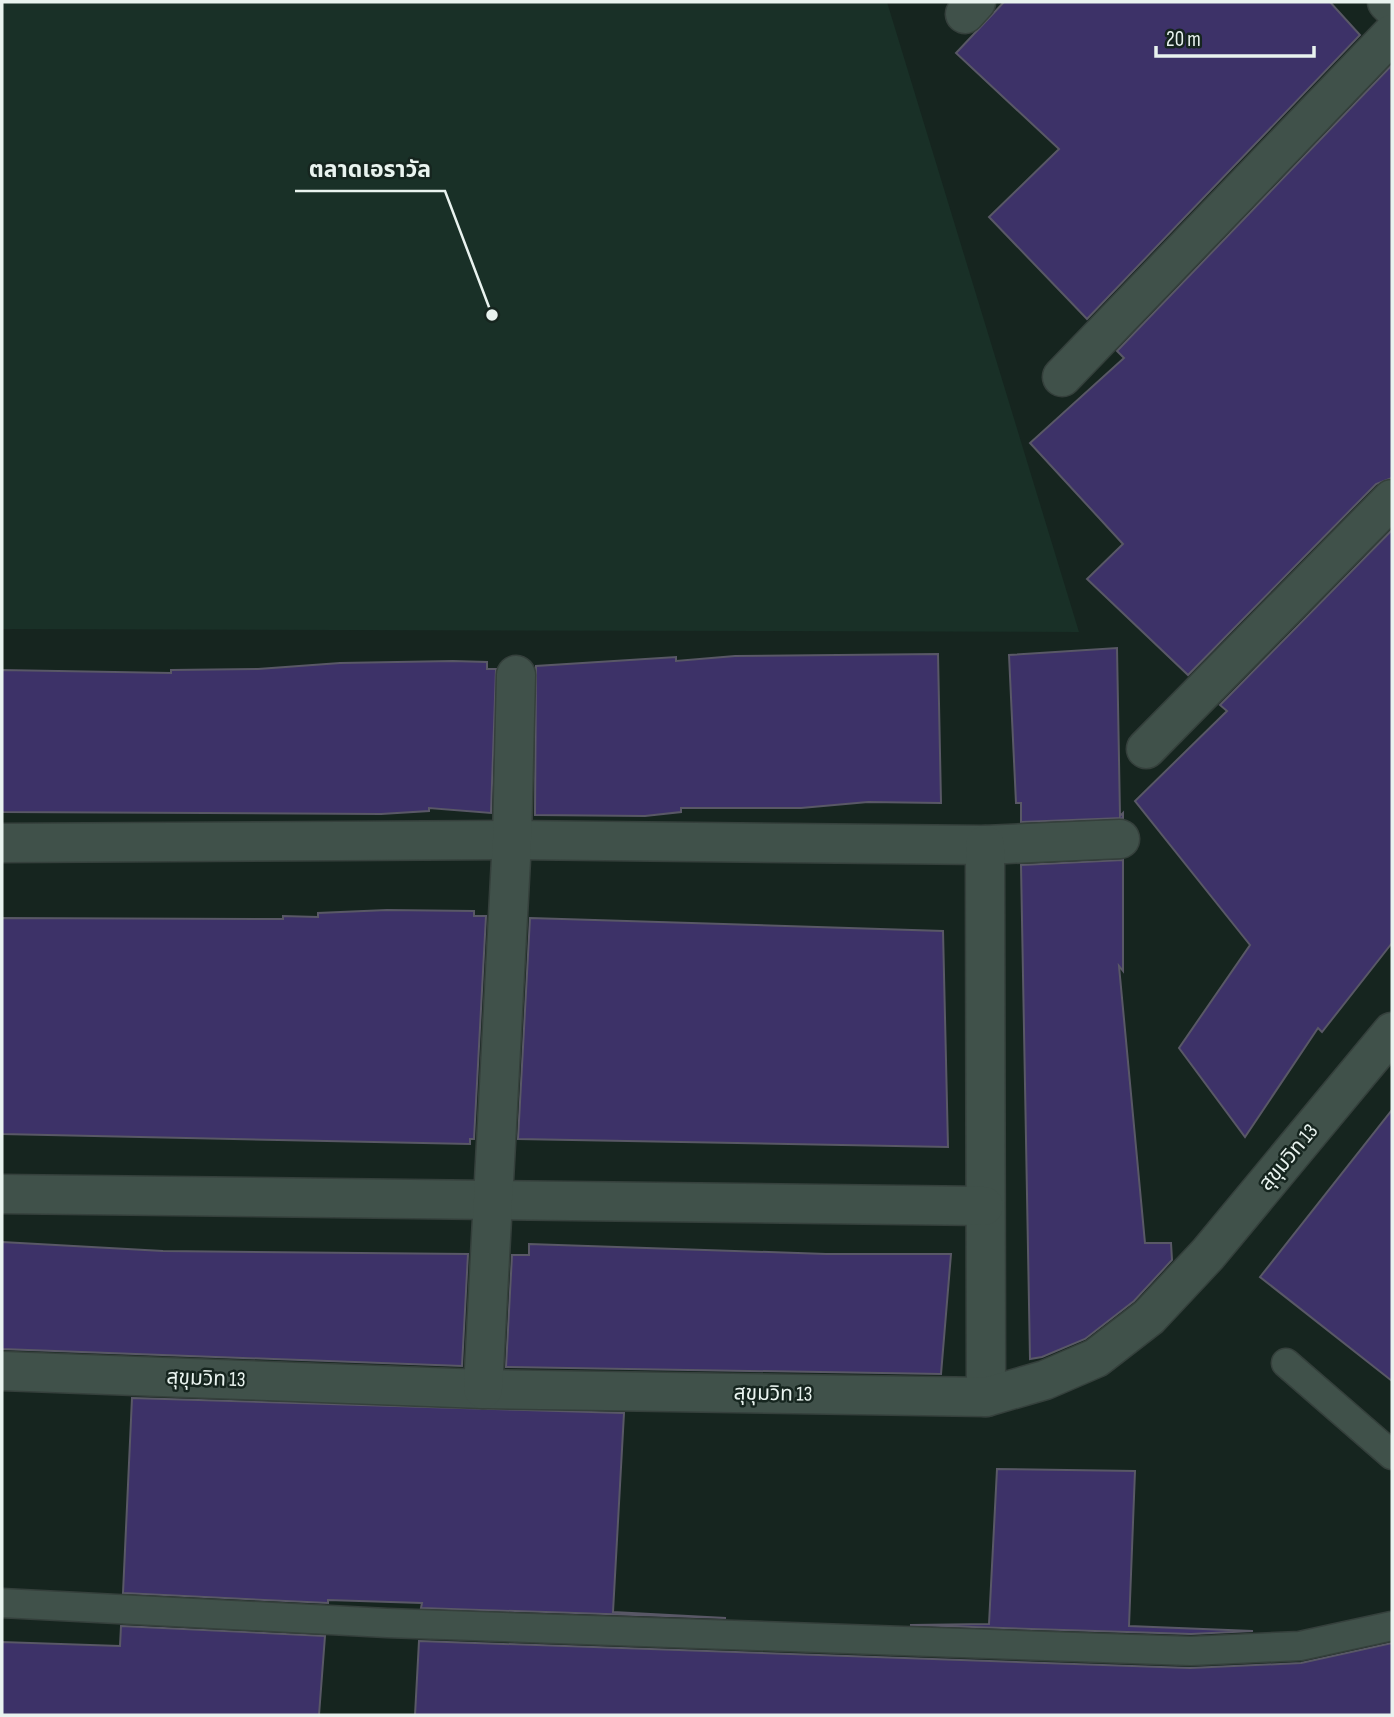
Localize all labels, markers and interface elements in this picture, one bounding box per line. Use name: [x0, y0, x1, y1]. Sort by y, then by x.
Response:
scale bar: [1156, 14, 1314, 58]
text: 20 m: [1166, 27, 1201, 52]
callout: ตลาดเอราวัล: [295, 147, 445, 191]
text: ตลาดเอราวัล: [309, 156, 431, 184]
street label: สุขุมวิท 13: [1253, 1119, 1323, 1196]
street label: สุขุมวิท 13: [166, 1365, 246, 1392]
street label: สุขุมวิท 13: [733, 1380, 813, 1407]

